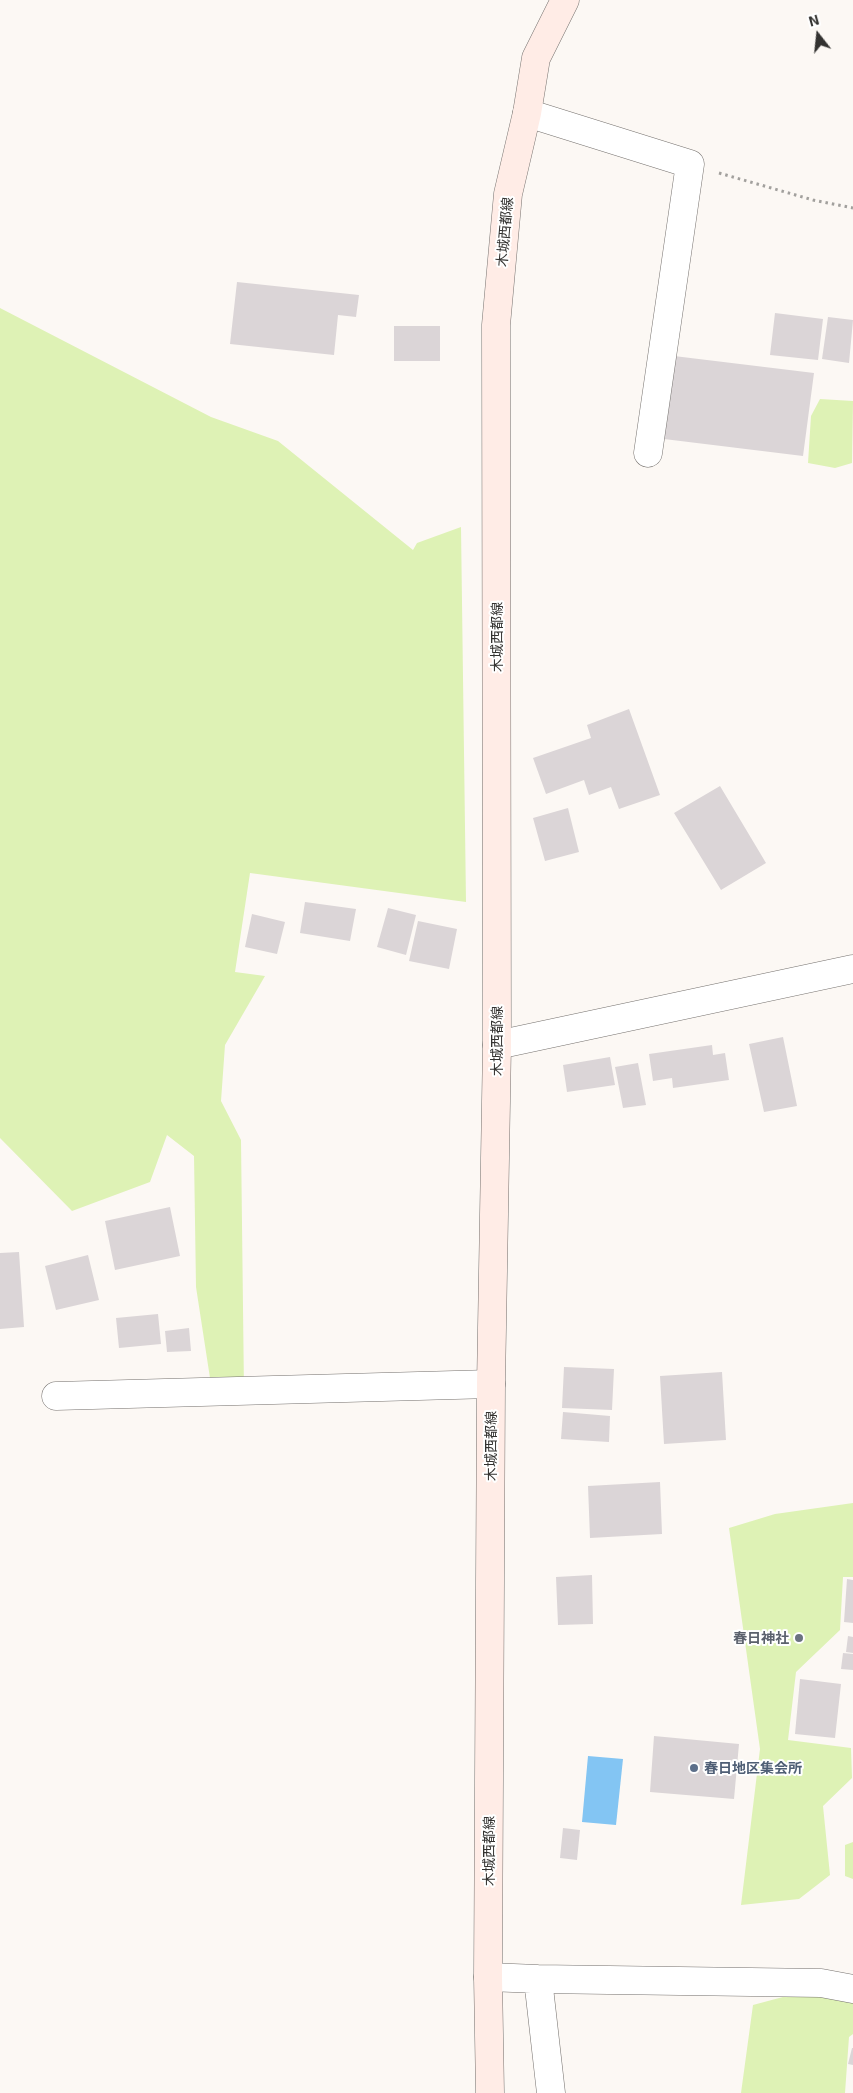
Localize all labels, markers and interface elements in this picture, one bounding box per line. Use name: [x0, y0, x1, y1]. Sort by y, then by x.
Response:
north arrow: [793, 10, 843, 60]
text: N: [807, 11, 821, 30]
street label: 木城西都線: [494, 196, 516, 268]
street label: 木城西都線: [489, 602, 505, 672]
street label: 木城西都線: [489, 1006, 505, 1076]
street label: 木城西都線: [483, 1411, 499, 1481]
place label: 春日神社: [733, 1630, 789, 1646]
marker: 春日神社: [793, 1632, 805, 1644]
place label: 春日地区集会所: [704, 1760, 802, 1776]
marker: 春日地区集会所: [688, 1762, 700, 1774]
street label: 木城西都線: [481, 1816, 497, 1886]

